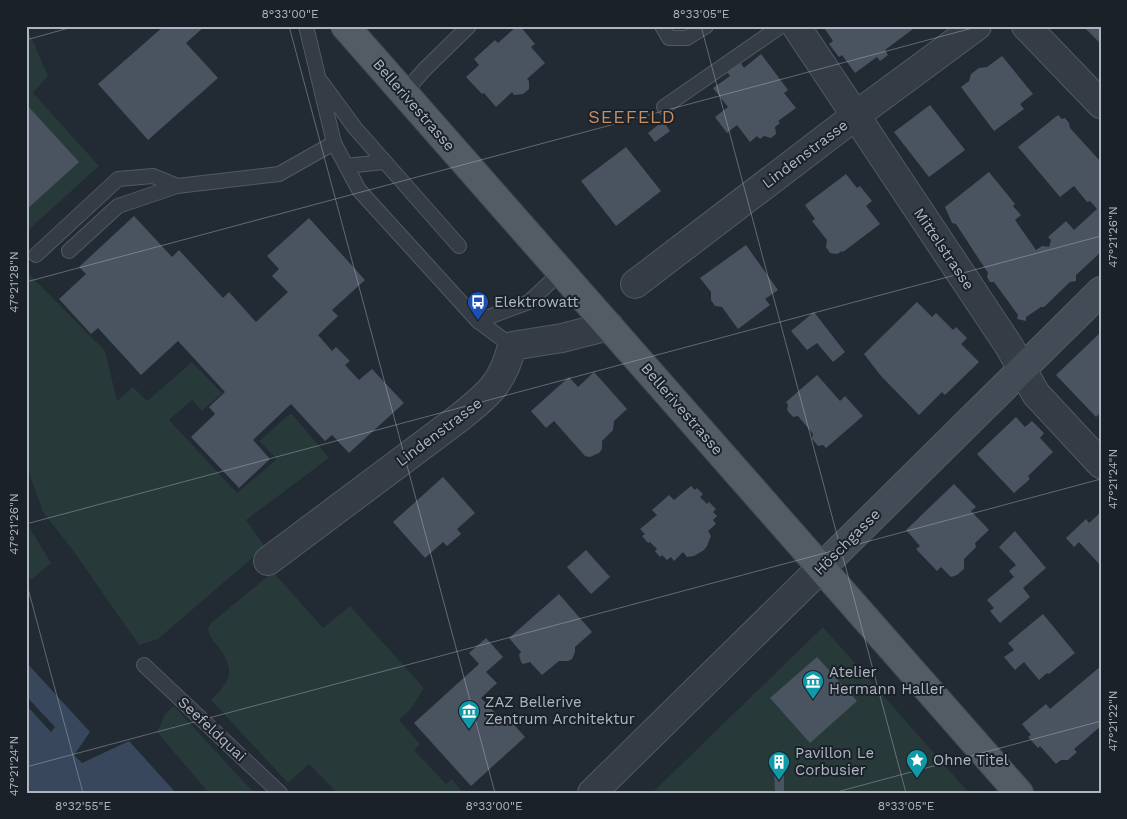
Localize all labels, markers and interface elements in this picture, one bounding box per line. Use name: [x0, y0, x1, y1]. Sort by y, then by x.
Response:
text: 8°33'00"E: [261, 7, 319, 21]
text: 8°33'05"E: [673, 7, 730, 21]
street label: Bellerivestrasse: [369, 55, 459, 155]
district label: SEEFELD: [588, 106, 676, 127]
street label: Lindenstrasse: [759, 116, 851, 192]
street label: Mittelstrasse: [910, 205, 978, 293]
text: 47°21'26"N: [1106, 206, 1120, 268]
text: 47°21'28"N: [7, 251, 21, 313]
bus stop icon: Elektrowatt: [466, 290, 490, 321]
place label: Elektrowatt: [494, 293, 579, 311]
street label: Bellerivestrasse: [637, 359, 727, 459]
street label: Lindenstrasse: [393, 394, 485, 470]
text: 47°21'24"N: [1106, 449, 1120, 509]
text: 47°21'26"N: [7, 493, 21, 555]
street label: Höschgasse: [810, 505, 884, 579]
place label: Atelier Hermann Haller: [829, 663, 945, 698]
museum icon: Atelier Hermann Haller: [801, 669, 825, 700]
text: 47°21'22"N: [1106, 690, 1120, 752]
street label: Seefeldquai: [174, 693, 250, 765]
place label: ZAZ Bellerive Zentrum Architektur: [485, 693, 635, 728]
museum icon: ZAZ Bellerive Zentrum Architektur: [457, 699, 481, 730]
text: 47°21'24"N: [7, 736, 21, 796]
place label: Pavillon Le Corbusier: [795, 744, 874, 779]
place icon: Ohne Titel: [905, 748, 929, 779]
building icon: Pavillon Le Corbusier: [767, 750, 791, 781]
place label: Ohne Titel: [933, 751, 1009, 769]
text: 8°32'55"E: [55, 799, 111, 813]
text: 8°33'00"E: [465, 799, 523, 813]
text: 8°33'05"E: [878, 799, 935, 813]

